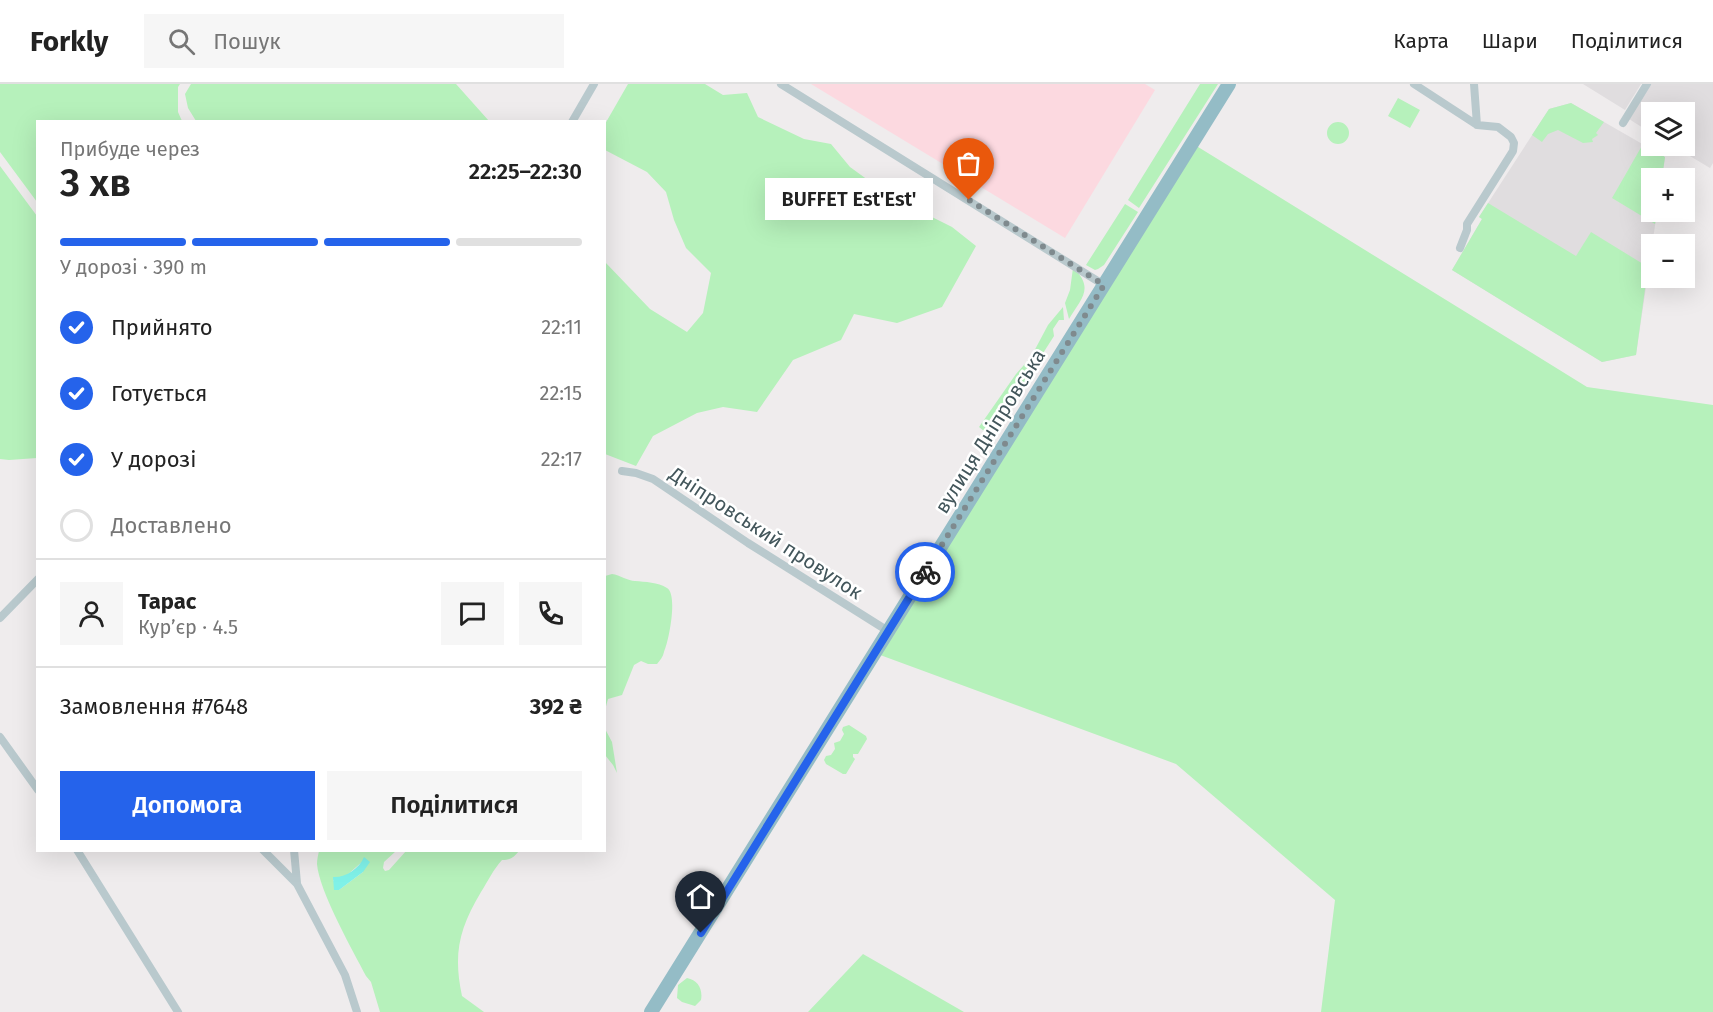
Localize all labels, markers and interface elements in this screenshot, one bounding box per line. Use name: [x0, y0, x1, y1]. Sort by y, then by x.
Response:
search box: [144, 14, 564, 68]
text: Forkly: [30, 25, 108, 58]
icon: search: [165, 25, 198, 58]
text: Пошук: [213, 28, 281, 55]
text: Карта: [1393, 28, 1449, 54]
text: Шари: [1482, 28, 1538, 54]
text: Поділитися: [1571, 28, 1683, 54]
map controls: [1641, 102, 1695, 288]
button: layers: [1641, 102, 1695, 156]
text: Прибуде через: [60, 137, 200, 161]
pin: [943, 138, 994, 200]
icon: bag: [952, 147, 985, 180]
text: 22:25–22:30: [469, 158, 582, 185]
text: 3 хв: [60, 160, 131, 206]
button: +: [1641, 168, 1695, 222]
callout: BUFFET Est'Est': [765, 179, 933, 221]
text: BUFFET Est'Est': [781, 187, 917, 211]
button: −: [1641, 234, 1695, 288]
text: У дорозі · 390 m: [60, 255, 207, 279]
icon: check: [60, 311, 93, 344]
text: Прийнято: [111, 314, 213, 341]
text: 22:11: [541, 315, 582, 339]
street label: вулиця Дніпровська: [930, 344, 1050, 518]
icon: check: [60, 377, 93, 410]
text: Готується: [111, 380, 207, 407]
text: 22:15: [540, 381, 582, 405]
icon: check: [60, 443, 93, 476]
text: У дорозі: [111, 446, 196, 473]
text: 22:17: [541, 447, 582, 471]
street label: Дніпровський провулок: [664, 461, 868, 605]
text: Доставлено: [111, 512, 232, 539]
courier: [895, 542, 955, 602]
icon: bike: [909, 556, 942, 589]
button: person: [60, 582, 123, 645]
button: chat: [441, 582, 504, 645]
button: phone: [519, 582, 582, 645]
text: Тарас: [138, 588, 196, 615]
text: Кур’єр · 4.5: [138, 615, 238, 639]
text: Замовлення #7648: [60, 693, 248, 720]
text: 392 ₴: [530, 693, 582, 720]
button: Допомога: [60, 771, 315, 840]
button: Поділитися: [327, 771, 582, 840]
pin: [675, 871, 726, 933]
icon: home: [684, 880, 717, 913]

